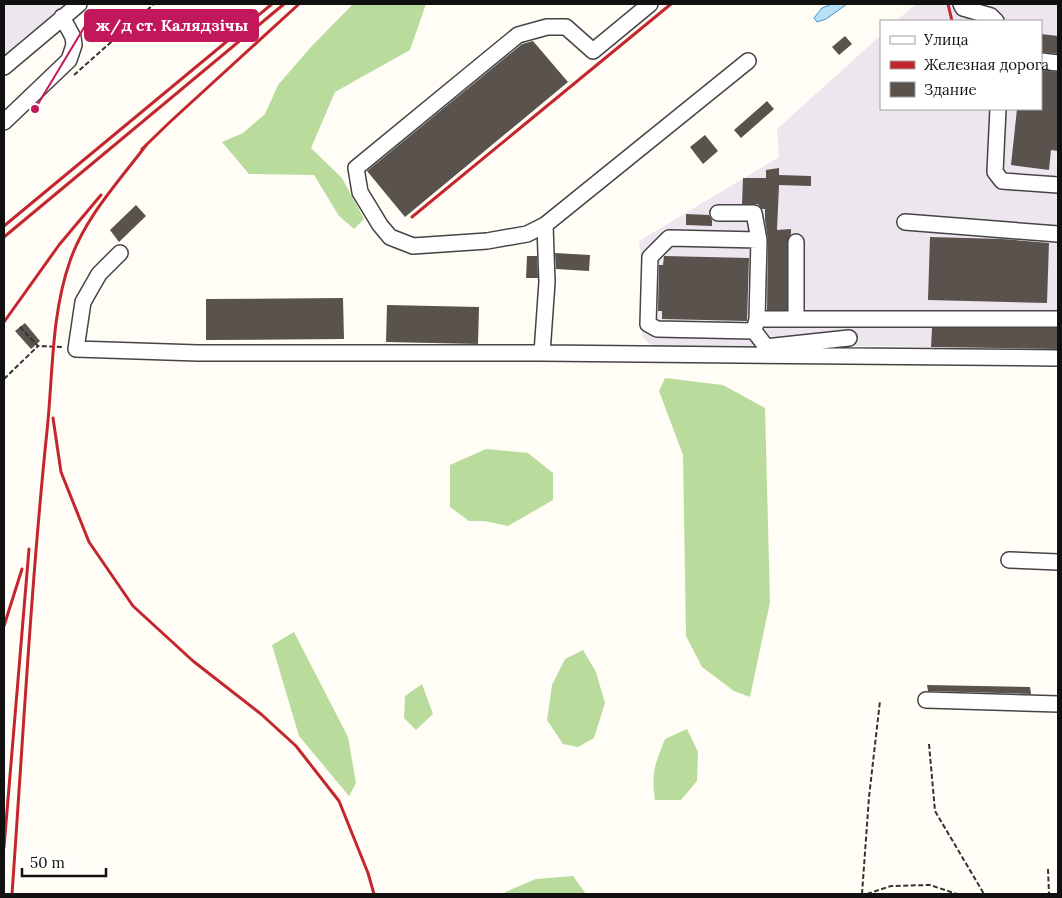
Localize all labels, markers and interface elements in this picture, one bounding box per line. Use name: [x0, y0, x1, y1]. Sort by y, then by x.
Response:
callout: ж/д ст. Калядзічы: [85, 10, 258, 41]
text: ж/д ст. Калядзічы: [96, 15, 248, 36]
legend: [880, 20, 1042, 110]
text: Улица: [923, 30, 969, 49]
text: Железная дорога: [924, 55, 1049, 74]
text: Здание: [924, 80, 977, 99]
scale bar: [22, 846, 106, 878]
text: 50 m: [30, 853, 65, 872]

